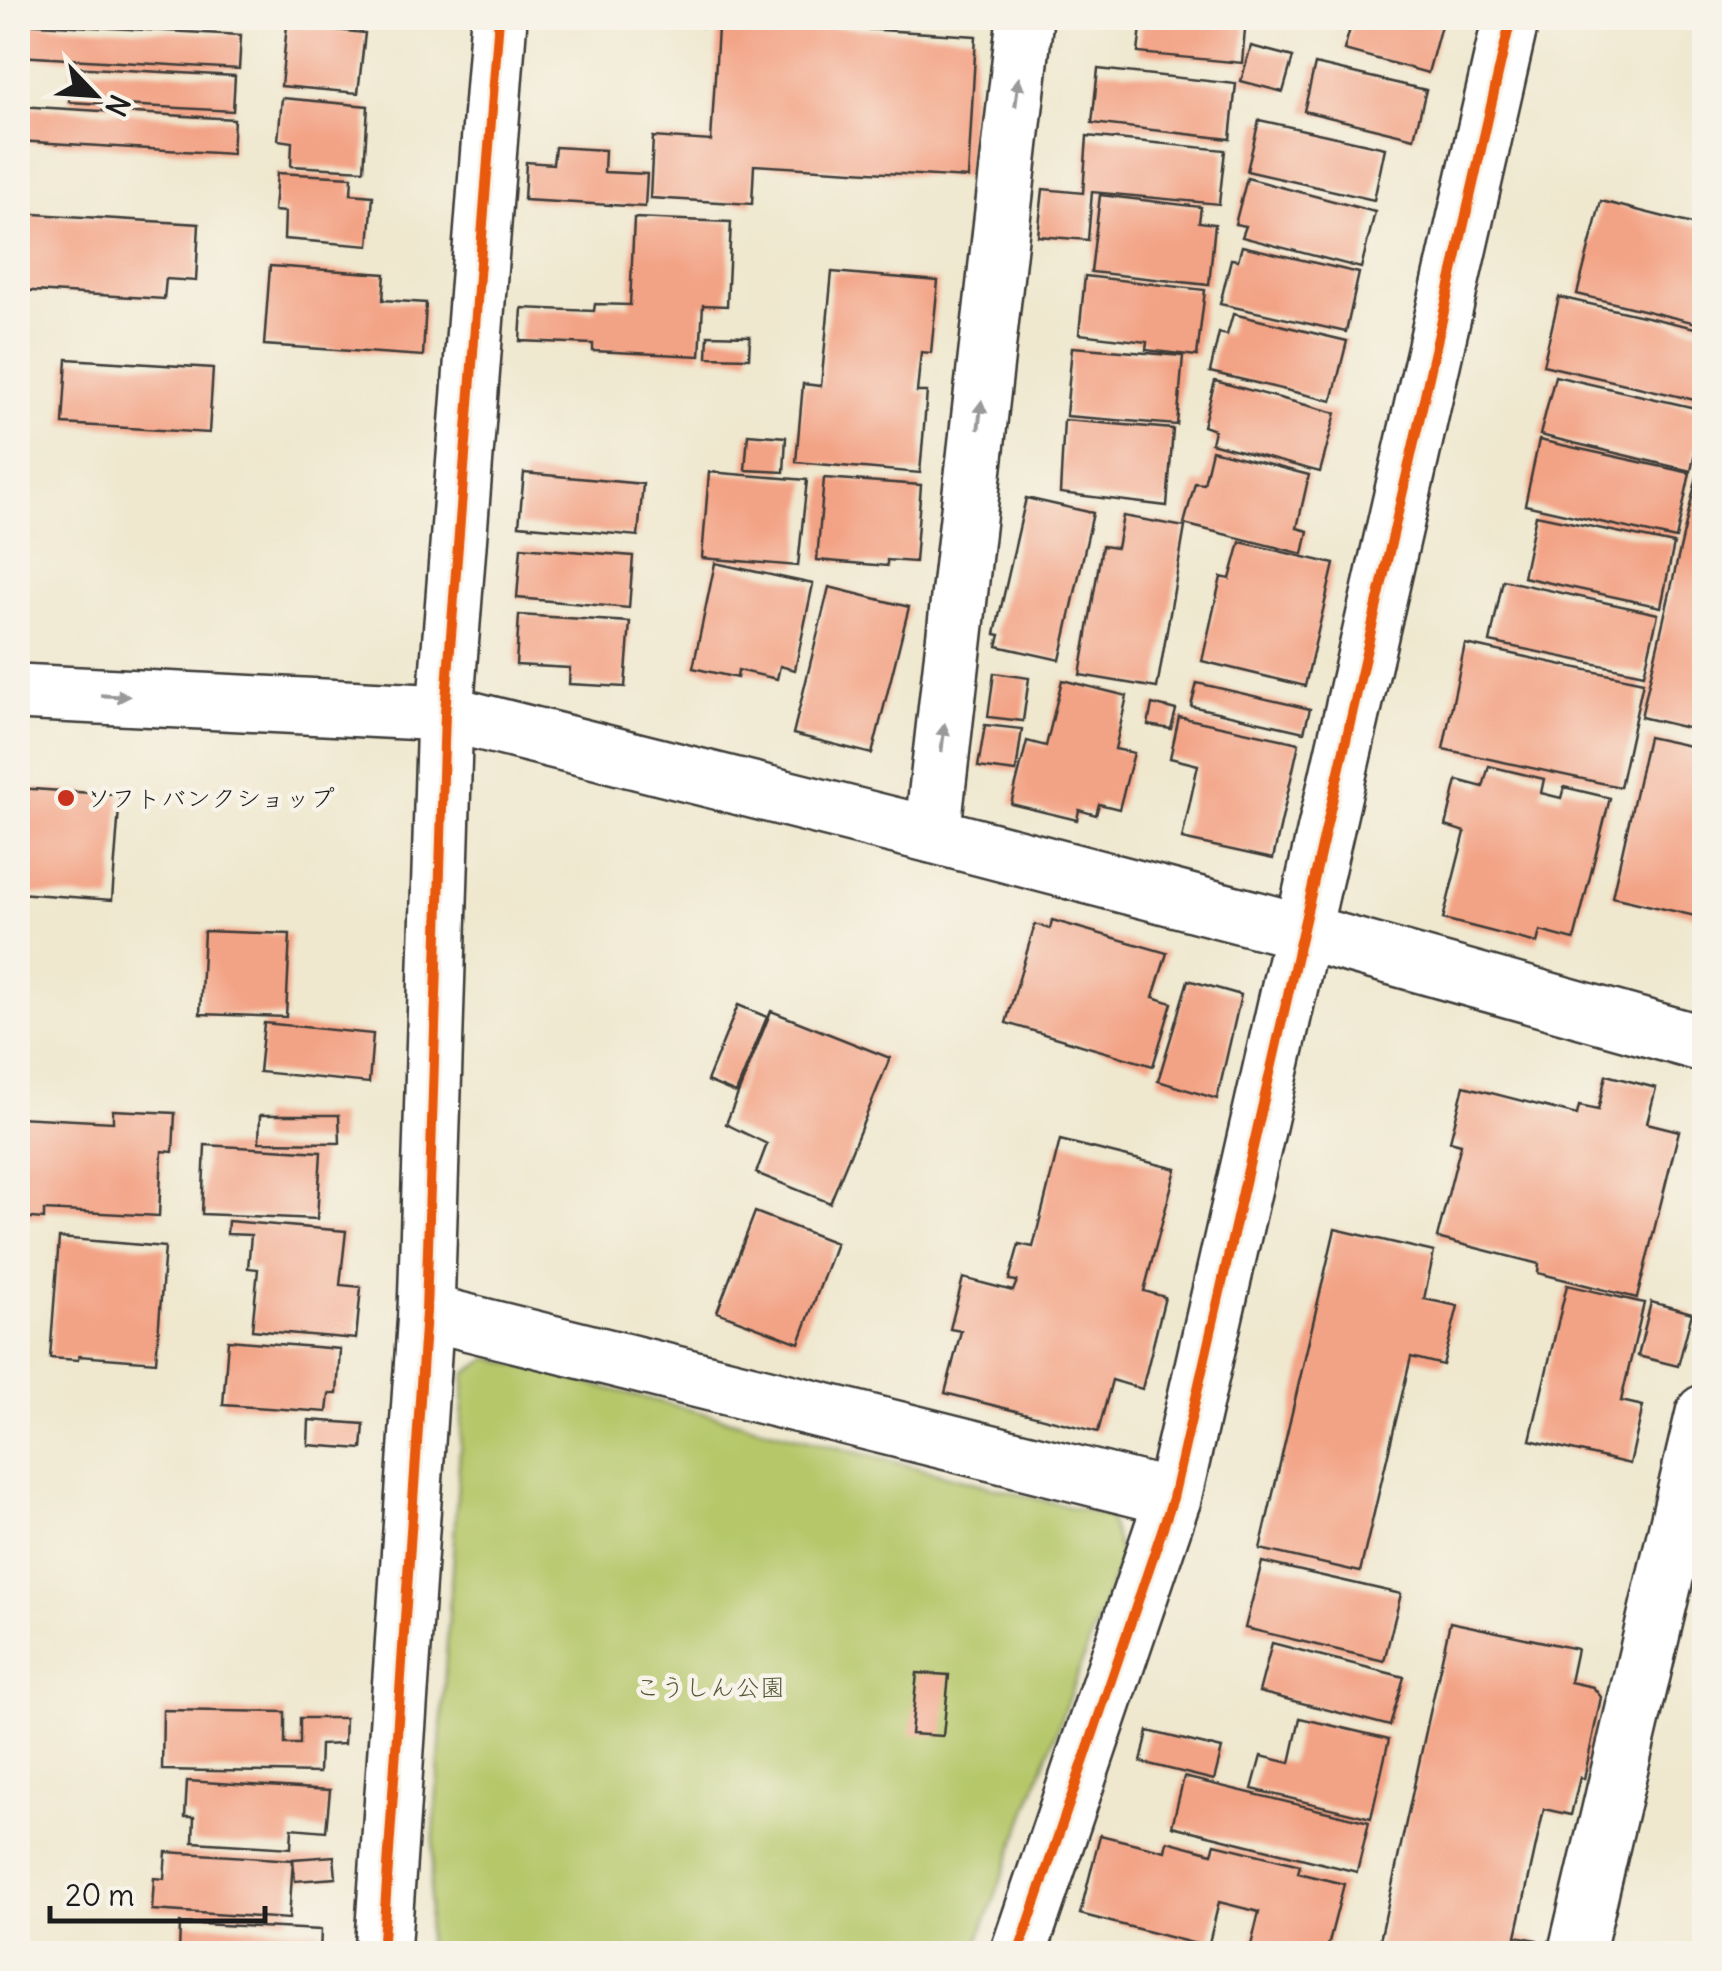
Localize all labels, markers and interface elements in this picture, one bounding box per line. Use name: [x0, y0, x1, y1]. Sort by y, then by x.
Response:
north arrow: [45, 45, 145, 145]
one-way arrow: [1009, 76, 1025, 107]
text: N: [97, 89, 138, 122]
one-way arrow: [972, 399, 988, 430]
one-way arrow: [99, 689, 131, 705]
one-way arrow: [935, 721, 951, 753]
place label: ソフトバンクショップ: [86, 782, 335, 814]
marker: ソフトバンクショップ: [55, 787, 77, 809]
park label: こうしん公園: [635, 1671, 785, 1703]
scale bar: [50, 1861, 265, 1923]
text: 20 m: [65, 1876, 135, 1914]

